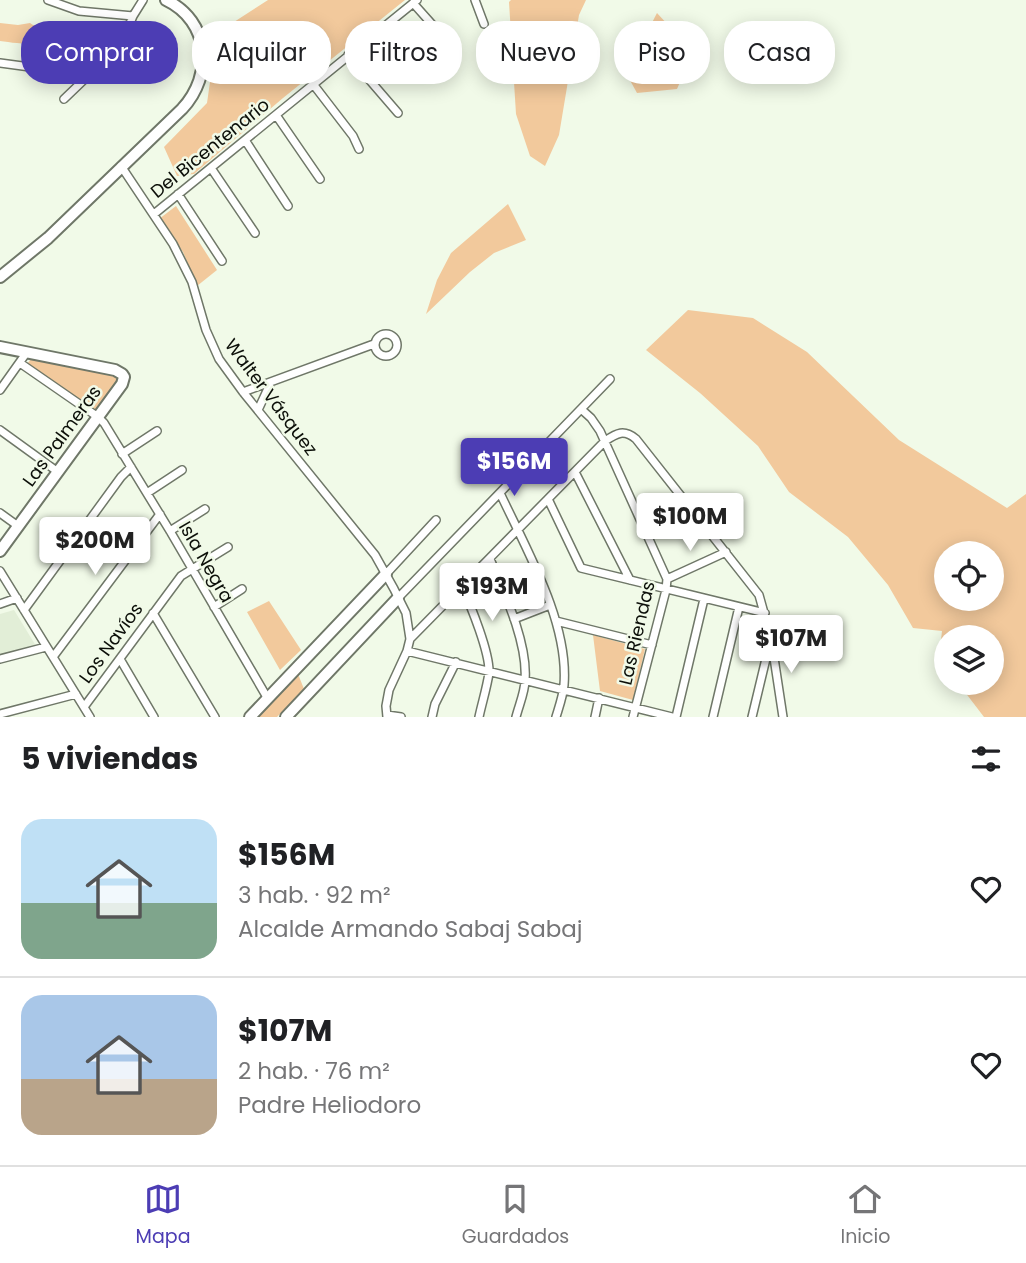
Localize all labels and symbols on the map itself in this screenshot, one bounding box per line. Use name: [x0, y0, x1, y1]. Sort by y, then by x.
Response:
street label: Del Bicentenario: [145, 92, 274, 203]
street label: Walter Vásquez: [219, 333, 324, 460]
street label: Las Palmeras: [16, 380, 107, 491]
pin: $156M: [465, 438, 563, 498]
pin: $100M: [641, 494, 739, 553]
street label: Isla Negra: [173, 516, 240, 607]
pin: $200M: [46, 518, 144, 577]
pin: $193M: [443, 564, 541, 623]
street label: Las Riendas: [612, 578, 661, 687]
street label: Los Navíos: [73, 597, 148, 688]
pin: $107M: [742, 616, 840, 675]

